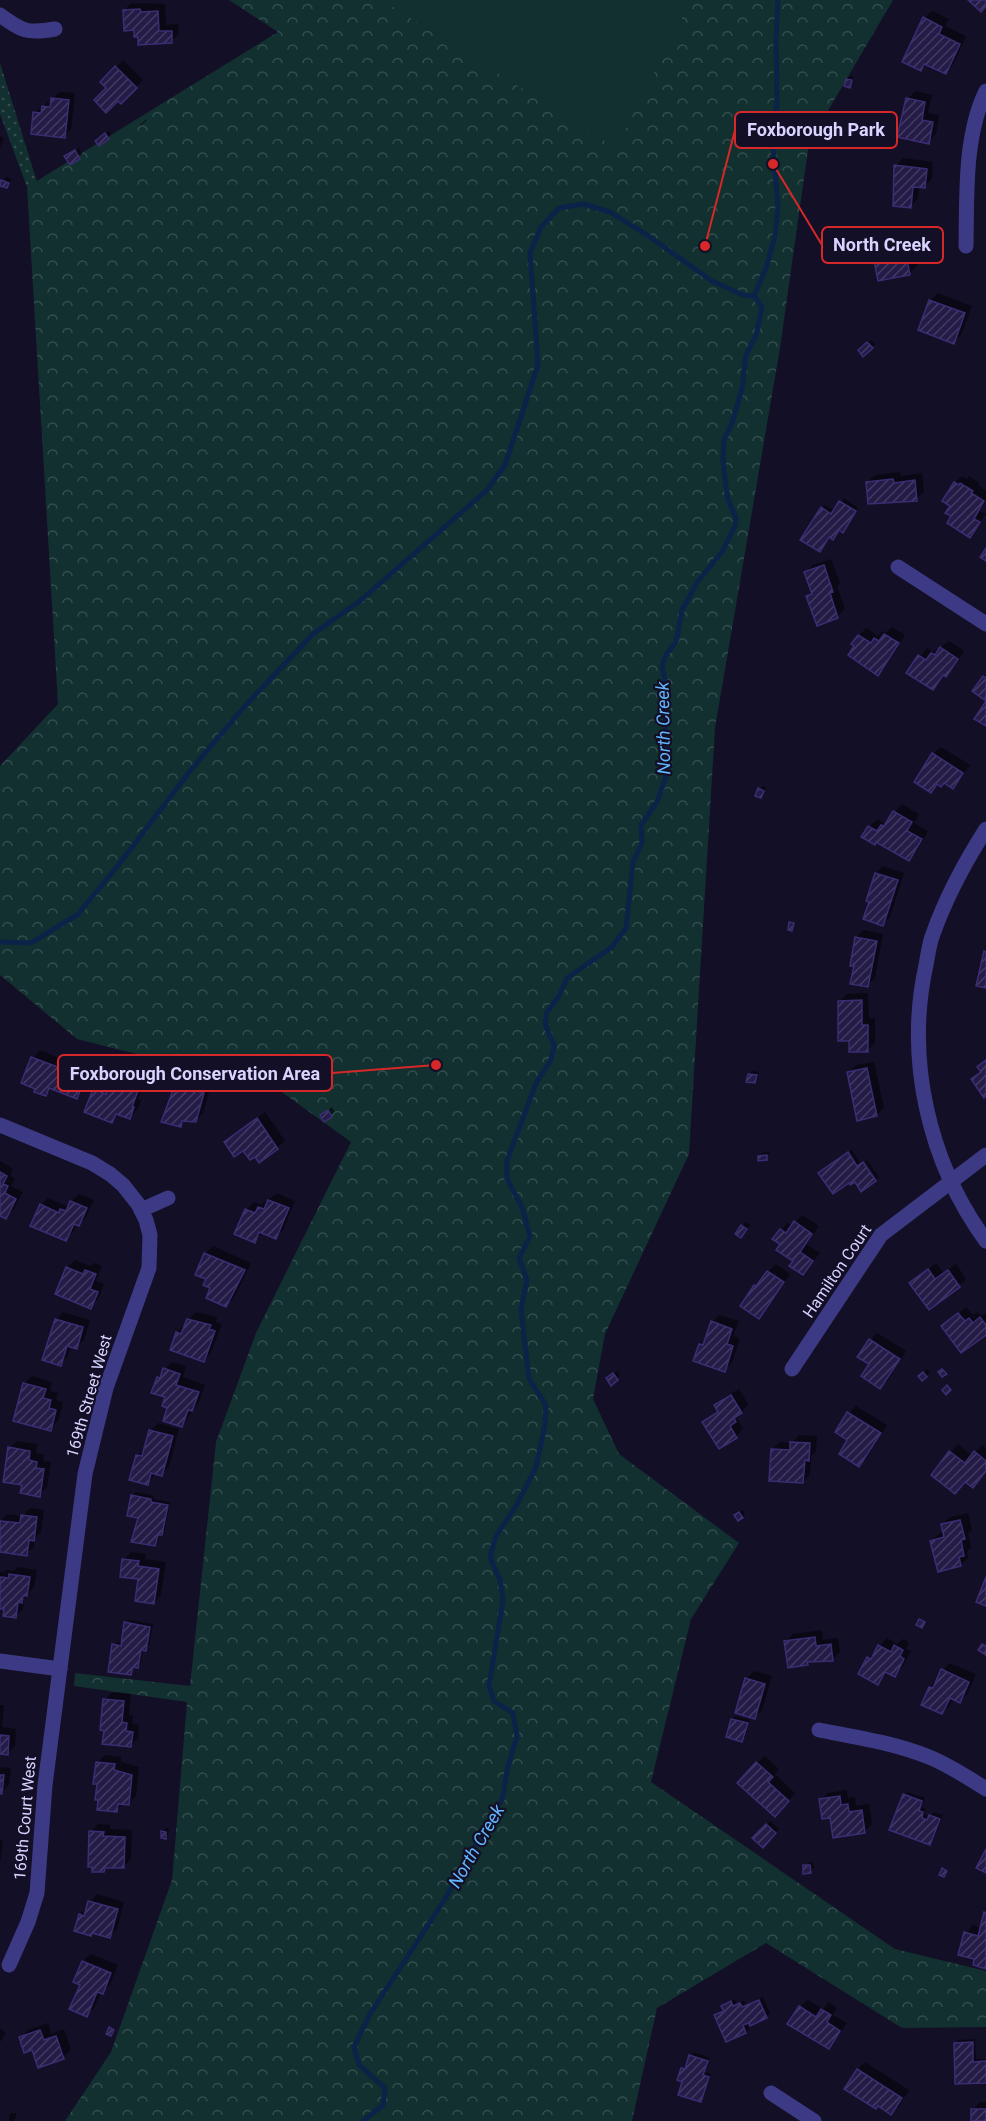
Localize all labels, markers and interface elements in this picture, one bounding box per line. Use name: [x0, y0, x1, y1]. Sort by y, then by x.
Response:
callout: Foxborough Park: [735, 112, 897, 148]
text: Foxborough Park: [747, 119, 885, 140]
callout: North Creek: [822, 227, 943, 263]
text: North Creek: [833, 234, 931, 255]
water label: North Creek: [652, 680, 674, 775]
callout: Foxborough Conservation Area: [58, 1055, 332, 1091]
text: Foxborough Conservation Area: [70, 1063, 321, 1084]
street label: Hamilton Court: [799, 1221, 875, 1321]
street label: 169th Street West: [62, 1332, 116, 1460]
street label: 169th Court West: [10, 1755, 40, 1881]
water label: North Creek: [444, 1799, 509, 1892]

